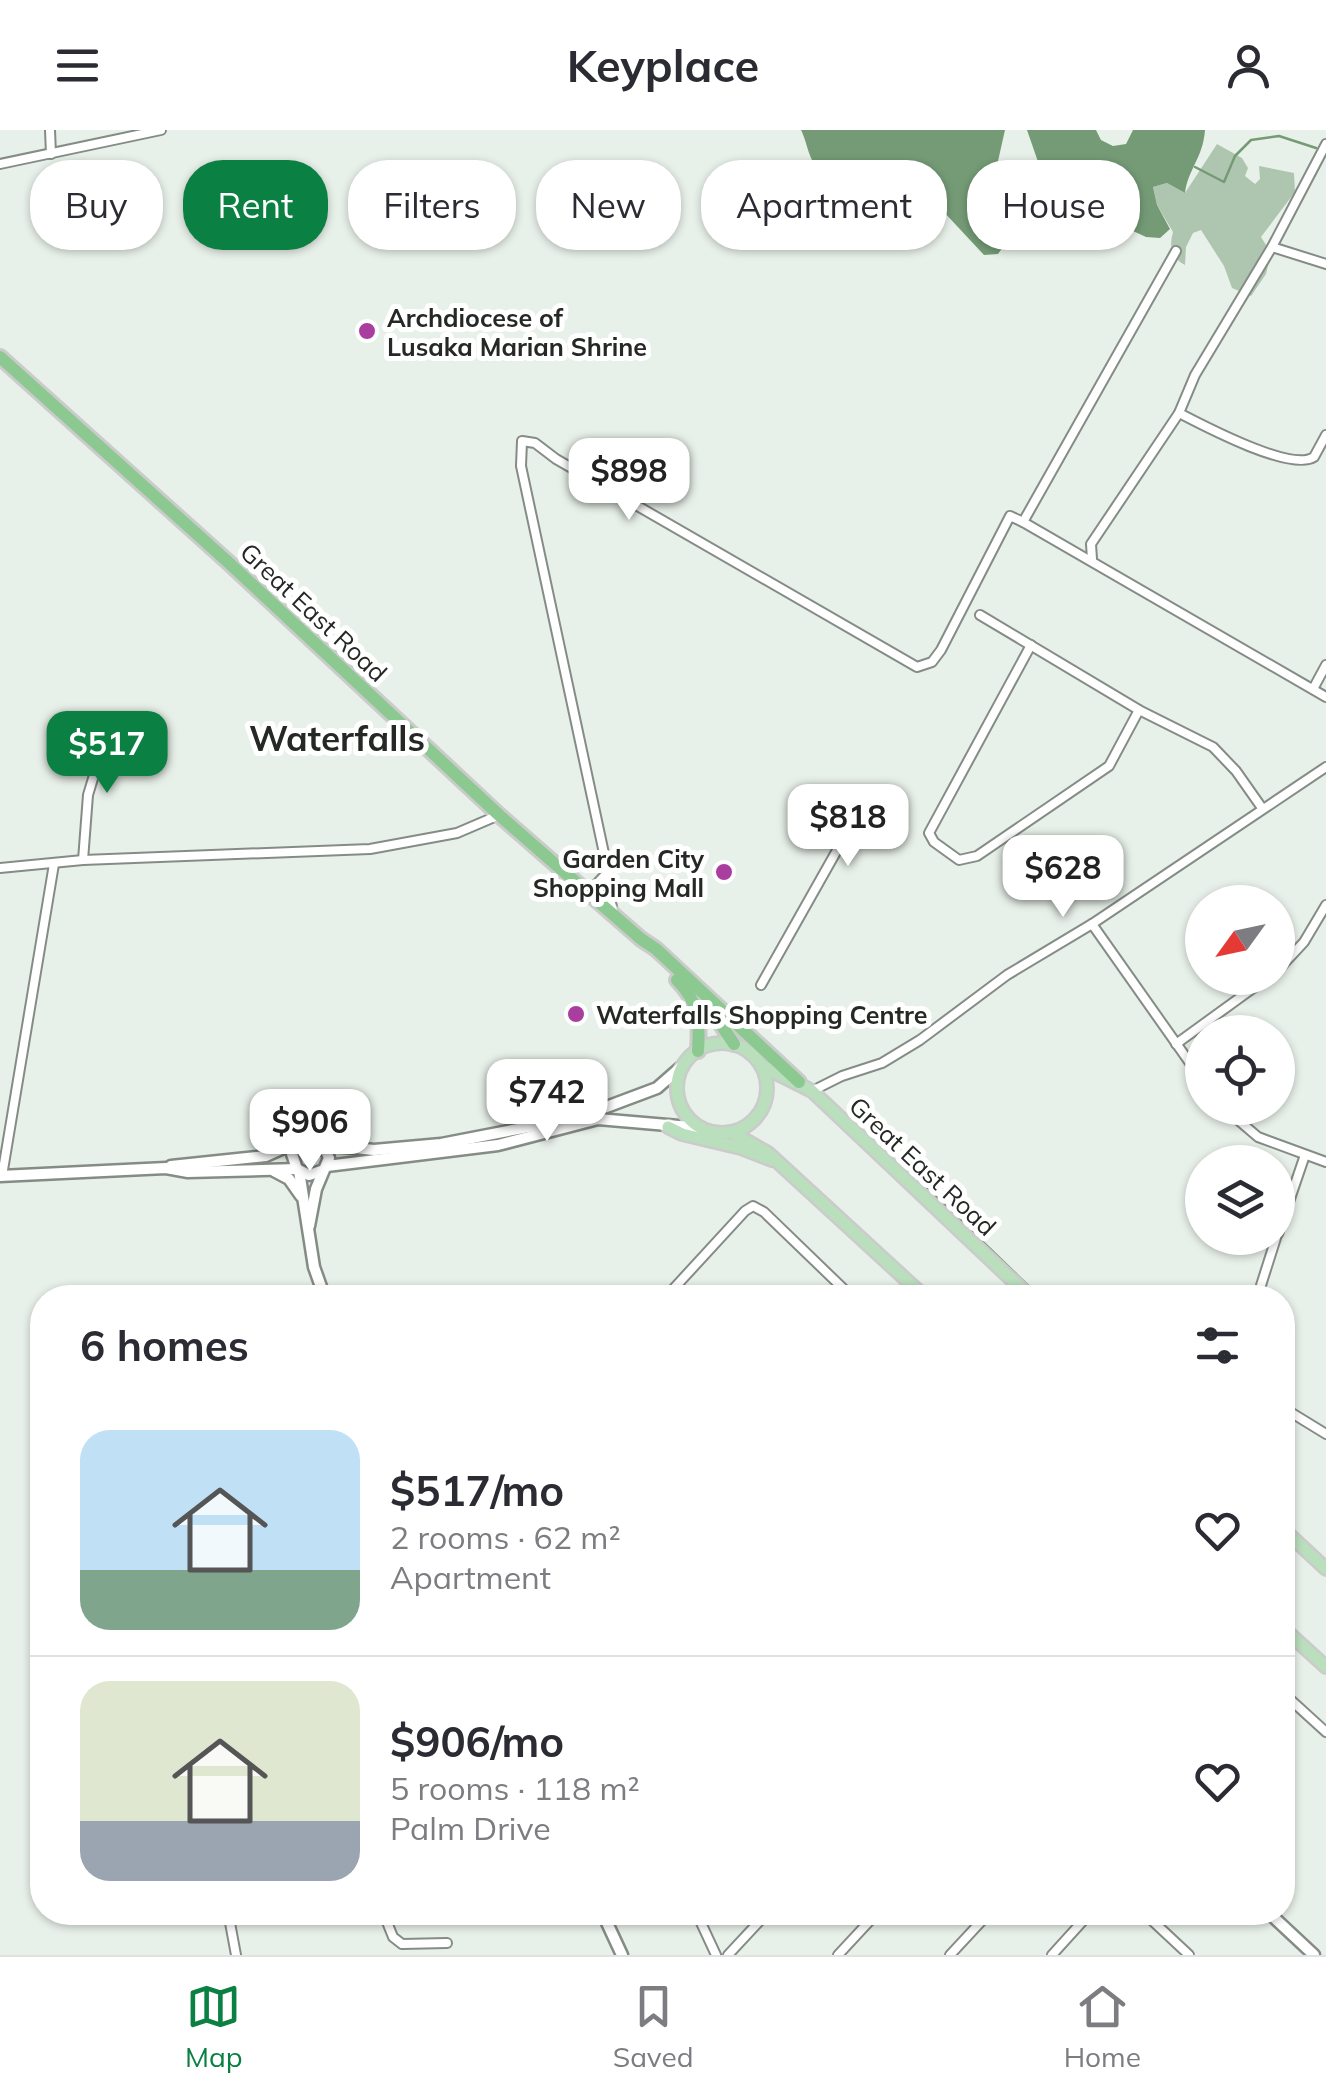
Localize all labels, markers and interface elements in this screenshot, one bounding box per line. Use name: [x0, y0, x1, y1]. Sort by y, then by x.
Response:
text: Keyplace: [567, 37, 759, 93]
icon: menu: [50, 38, 105, 93]
icon: person: [1221, 38, 1276, 93]
chip: Buy: [30, 160, 163, 250]
chip: Rent: [183, 160, 328, 250]
chip: Filters: [348, 160, 516, 250]
chip: New: [536, 160, 681, 250]
chip: Apartment: [701, 160, 947, 250]
chip: House: [967, 160, 1140, 250]
place label: Archdiocese of Lusaka Marian Shrine: [387, 302, 647, 362]
marker: Archdiocese of Lusaka Marian Shrine: [356, 320, 378, 342]
pin: $898: [570, 438, 688, 523]
text: $898: [591, 450, 667, 490]
street label: Great East Road: [234, 536, 394, 688]
pin: $517: [48, 711, 166, 796]
district label: Waterfalls: [249, 716, 425, 760]
text: $517: [69, 723, 145, 763]
pin: $818: [789, 784, 907, 869]
text: $818: [810, 796, 886, 836]
pin: $628: [1004, 835, 1122, 920]
place label: Garden City Shopping Mall: [533, 843, 704, 903]
text: $628: [1025, 847, 1101, 887]
marker: Garden City Shopping Mall: [713, 861, 735, 883]
north arrow: [1185, 885, 1295, 995]
map controls: [1185, 885, 1295, 1255]
place label: Waterfalls Shopping Centre: [596, 999, 927, 1030]
marker: Waterfalls Shopping Centre: [565, 1003, 587, 1025]
button: locate: [1185, 1015, 1295, 1125]
pin: $742: [488, 1059, 606, 1144]
text: $742: [509, 1071, 585, 1111]
pin: $906: [251, 1089, 369, 1174]
street label: Great East Road: [843, 1090, 1003, 1242]
text: $906: [272, 1101, 348, 1141]
button: layers: [1185, 1145, 1295, 1255]
icon: filters: [1190, 1318, 1245, 1373]
text: 6 homes: [80, 1319, 249, 1372]
text: $517/mo: [390, 1464, 564, 1517]
icon: home: [160, 1470, 280, 1590]
icon: heart: [1190, 1503, 1245, 1558]
text: 2 rooms · 62 m²: [390, 1517, 621, 1557]
text: Apartment: [390, 1557, 551, 1597]
text: $906/mo: [390, 1715, 564, 1768]
icon: home: [160, 1721, 280, 1841]
icon: heart: [1190, 1754, 1245, 1809]
text: 5 rooms · 118 m²: [390, 1768, 640, 1808]
text: Palm Drive: [390, 1808, 551, 1848]
tab: Map: [185, 1979, 243, 2074]
tab: Saved: [613, 1979, 694, 2074]
tab: Home: [1064, 1979, 1141, 2074]

